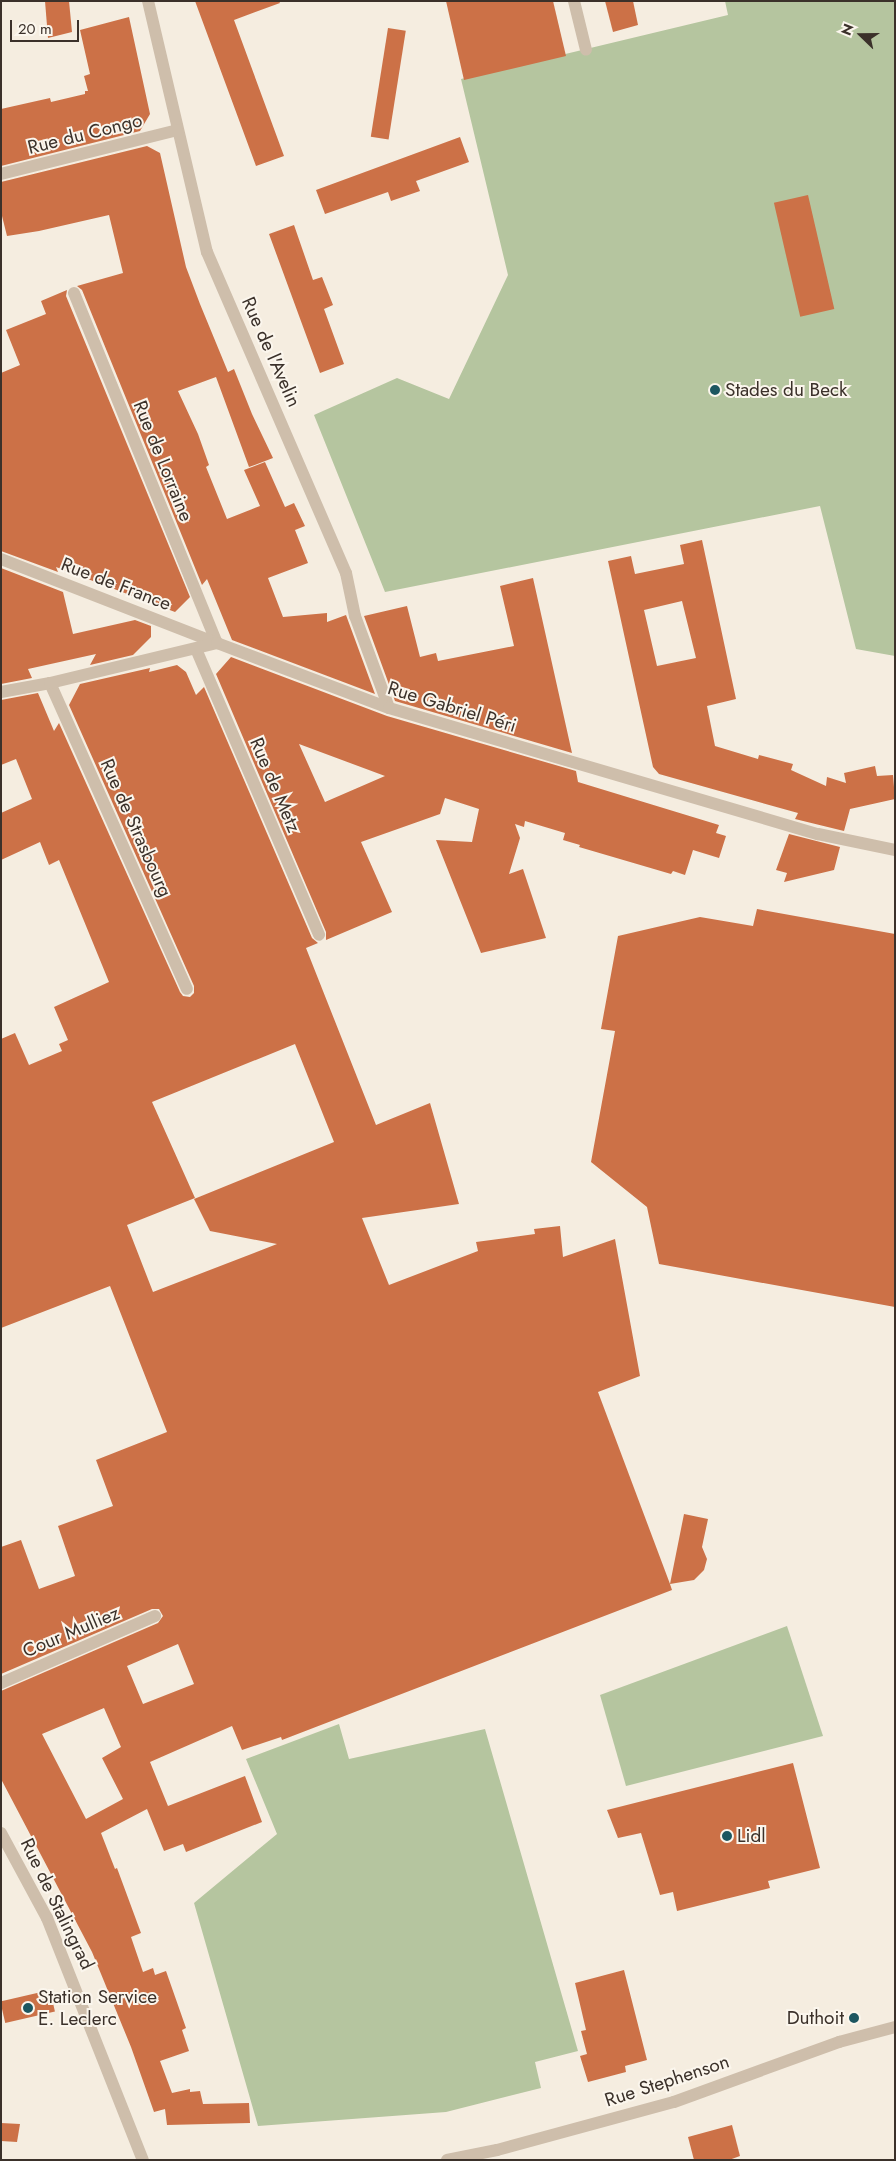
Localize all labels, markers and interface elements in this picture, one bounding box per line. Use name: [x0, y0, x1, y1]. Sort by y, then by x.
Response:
scale bar: [12, 10, 81, 42]
north arrow: [836, 10, 886, 60]
text: 20 m: [18, 18, 52, 40]
text: N: [836, 20, 858, 38]
street label: Rue du Congo: [25, 109, 145, 159]
street label: Rue de l'Avelin: [237, 293, 305, 411]
place label: Stades du Beck: [725, 379, 847, 401]
marker: Stades du Beck: [709, 384, 721, 396]
street label: Rue de Lorraine: [128, 397, 198, 525]
street label: Rue de France: [58, 553, 174, 615]
street label: Rue Gabriel Péri: [385, 677, 519, 737]
street label: Rue de Metz: [245, 734, 305, 836]
street label: Rue de Strasbourg: [95, 755, 177, 901]
street label: Cour Mulliez: [19, 1601, 123, 1663]
place label: Lidl: [737, 1825, 766, 1847]
marker: Lidl: [721, 1830, 733, 1842]
street label: Rue de Stalingrad: [15, 1835, 99, 1973]
place label: Station Service E. Leclerc: [38, 1986, 157, 2030]
marker: Station Service E. Leclerc: [22, 2002, 34, 2014]
place label: Duthoit: [787, 2007, 844, 2029]
marker: Duthoit: [848, 2012, 860, 2024]
street label: Rue Stephenson: [602, 2050, 732, 2112]

